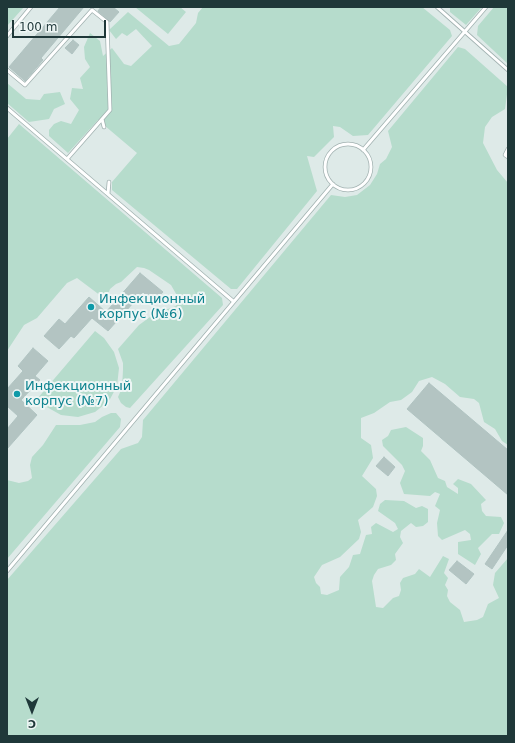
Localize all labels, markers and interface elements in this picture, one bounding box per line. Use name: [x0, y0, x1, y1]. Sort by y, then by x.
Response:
scale bar: [14, 12, 108, 38]
text: 100 m: [19, 20, 57, 34]
place label: Инфекционный корпус (№6): [99, 292, 205, 323]
marker: Инфекционный корпус (№6): [86, 302, 96, 312]
place label: Инфекционный корпус (№7): [25, 379, 131, 410]
marker: Инфекционный корпус (№7): [12, 389, 22, 399]
north arrow: [12, 691, 52, 731]
text: С: [28, 717, 36, 730]

